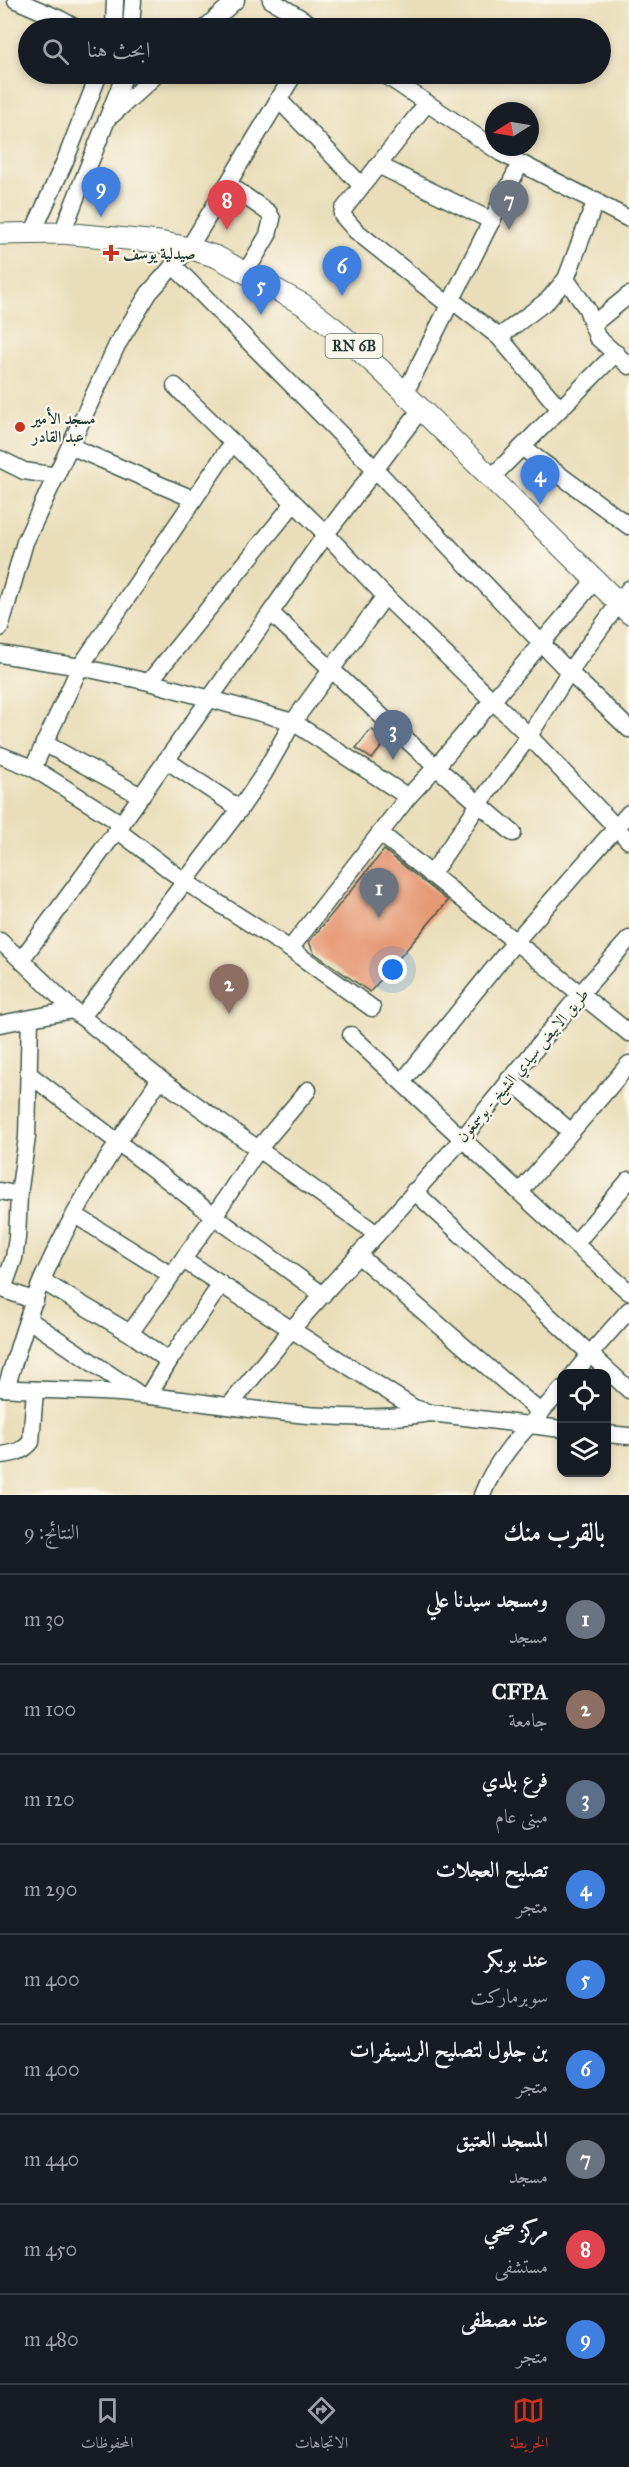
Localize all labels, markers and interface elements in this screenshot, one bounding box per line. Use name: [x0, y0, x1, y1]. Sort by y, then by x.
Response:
search box: [18, 18, 611, 84]
icon: search: [39, 35, 72, 68]
text: ابحث هنا: [87, 36, 150, 63]
north arrow: [485, 102, 539, 156]
pin: 9: [82, 168, 120, 217]
pin: 8: [208, 180, 246, 230]
pin: 7: [490, 180, 528, 230]
place label: صيدلية يوسف: [123, 244, 196, 264]
marker: صيدلية يوسف: [104, 246, 118, 260]
pin: 6: [322, 246, 362, 296]
pin: 5: [242, 266, 280, 315]
road number: RN 6B: [326, 334, 382, 358]
place label: مسجد الأمير عبد القادر: [30, 407, 96, 446]
marker: مسجد الأمير عبد القادر: [13, 420, 27, 434]
pin: 4: [520, 456, 560, 505]
pin: 3: [374, 710, 412, 760]
pin: 1: [360, 868, 398, 918]
your location: [378, 955, 407, 984]
pin: 2: [210, 964, 248, 1014]
street label: طريق الابيض سيدي الشيخ - بوسمغون: [452, 985, 596, 1149]
map controls: [557, 1369, 611, 1477]
button: locate: [557, 1369, 611, 1423]
button: layers: [557, 1423, 611, 1477]
text: بالقرب منك: [503, 1516, 605, 1548]
text: النتائج: 9: [24, 1520, 79, 1544]
text: ومسجد سيدنا علي: [426, 1586, 548, 1613]
text: 30 m: [24, 1607, 65, 1631]
text: 1: [582, 1607, 589, 1631]
text: مسجد: [509, 1624, 548, 1648]
text: CFPA: [492, 1678, 548, 1705]
text: 100 m: [24, 1697, 76, 1721]
text: 2: [581, 1697, 590, 1721]
text: جامعة: [509, 1708, 548, 1732]
text: فرع بلدي: [482, 1766, 548, 1793]
text: 120 m: [24, 1787, 75, 1811]
text: 3: [582, 1787, 590, 1811]
text: مبنى عام: [495, 1804, 548, 1828]
text: تصليح العجلات: [435, 1856, 548, 1883]
text: 290 m: [24, 1877, 77, 1901]
text: 4: [580, 1877, 591, 1901]
text: متجر: [516, 1894, 548, 1918]
text: عند بوبكر: [485, 1946, 548, 1973]
text: 400 m: [24, 1967, 80, 1991]
text: 5: [581, 1967, 590, 1991]
text: سوبرماركت: [470, 1984, 548, 2008]
text: بن جلول لتصليح الريسيفرات: [349, 2036, 548, 2063]
text: 400 m: [24, 2057, 80, 2081]
text: 6: [580, 2057, 591, 2081]
text: متجر: [516, 2074, 548, 2098]
text: المسجد العتيق: [455, 2126, 548, 2153]
text: 440 m: [24, 2147, 79, 2171]
text: 7: [580, 2147, 591, 2171]
text: مسجد: [509, 2164, 548, 2188]
text: مركز صحي: [483, 2216, 548, 2243]
text: 450 m: [24, 2237, 77, 2261]
text: 8: [580, 2237, 591, 2261]
text: مستشفى: [495, 2254, 548, 2278]
text: عند مصطفى: [461, 2306, 548, 2333]
text: 480 m: [24, 2327, 79, 2351]
text: 9: [580, 2327, 591, 2351]
text: متجر: [516, 2344, 548, 2368]
tab: المحفوظات: [81, 2394, 133, 2458]
tab: الاتجاهات: [295, 2394, 348, 2458]
tab: الخريطة: [509, 2394, 548, 2458]

